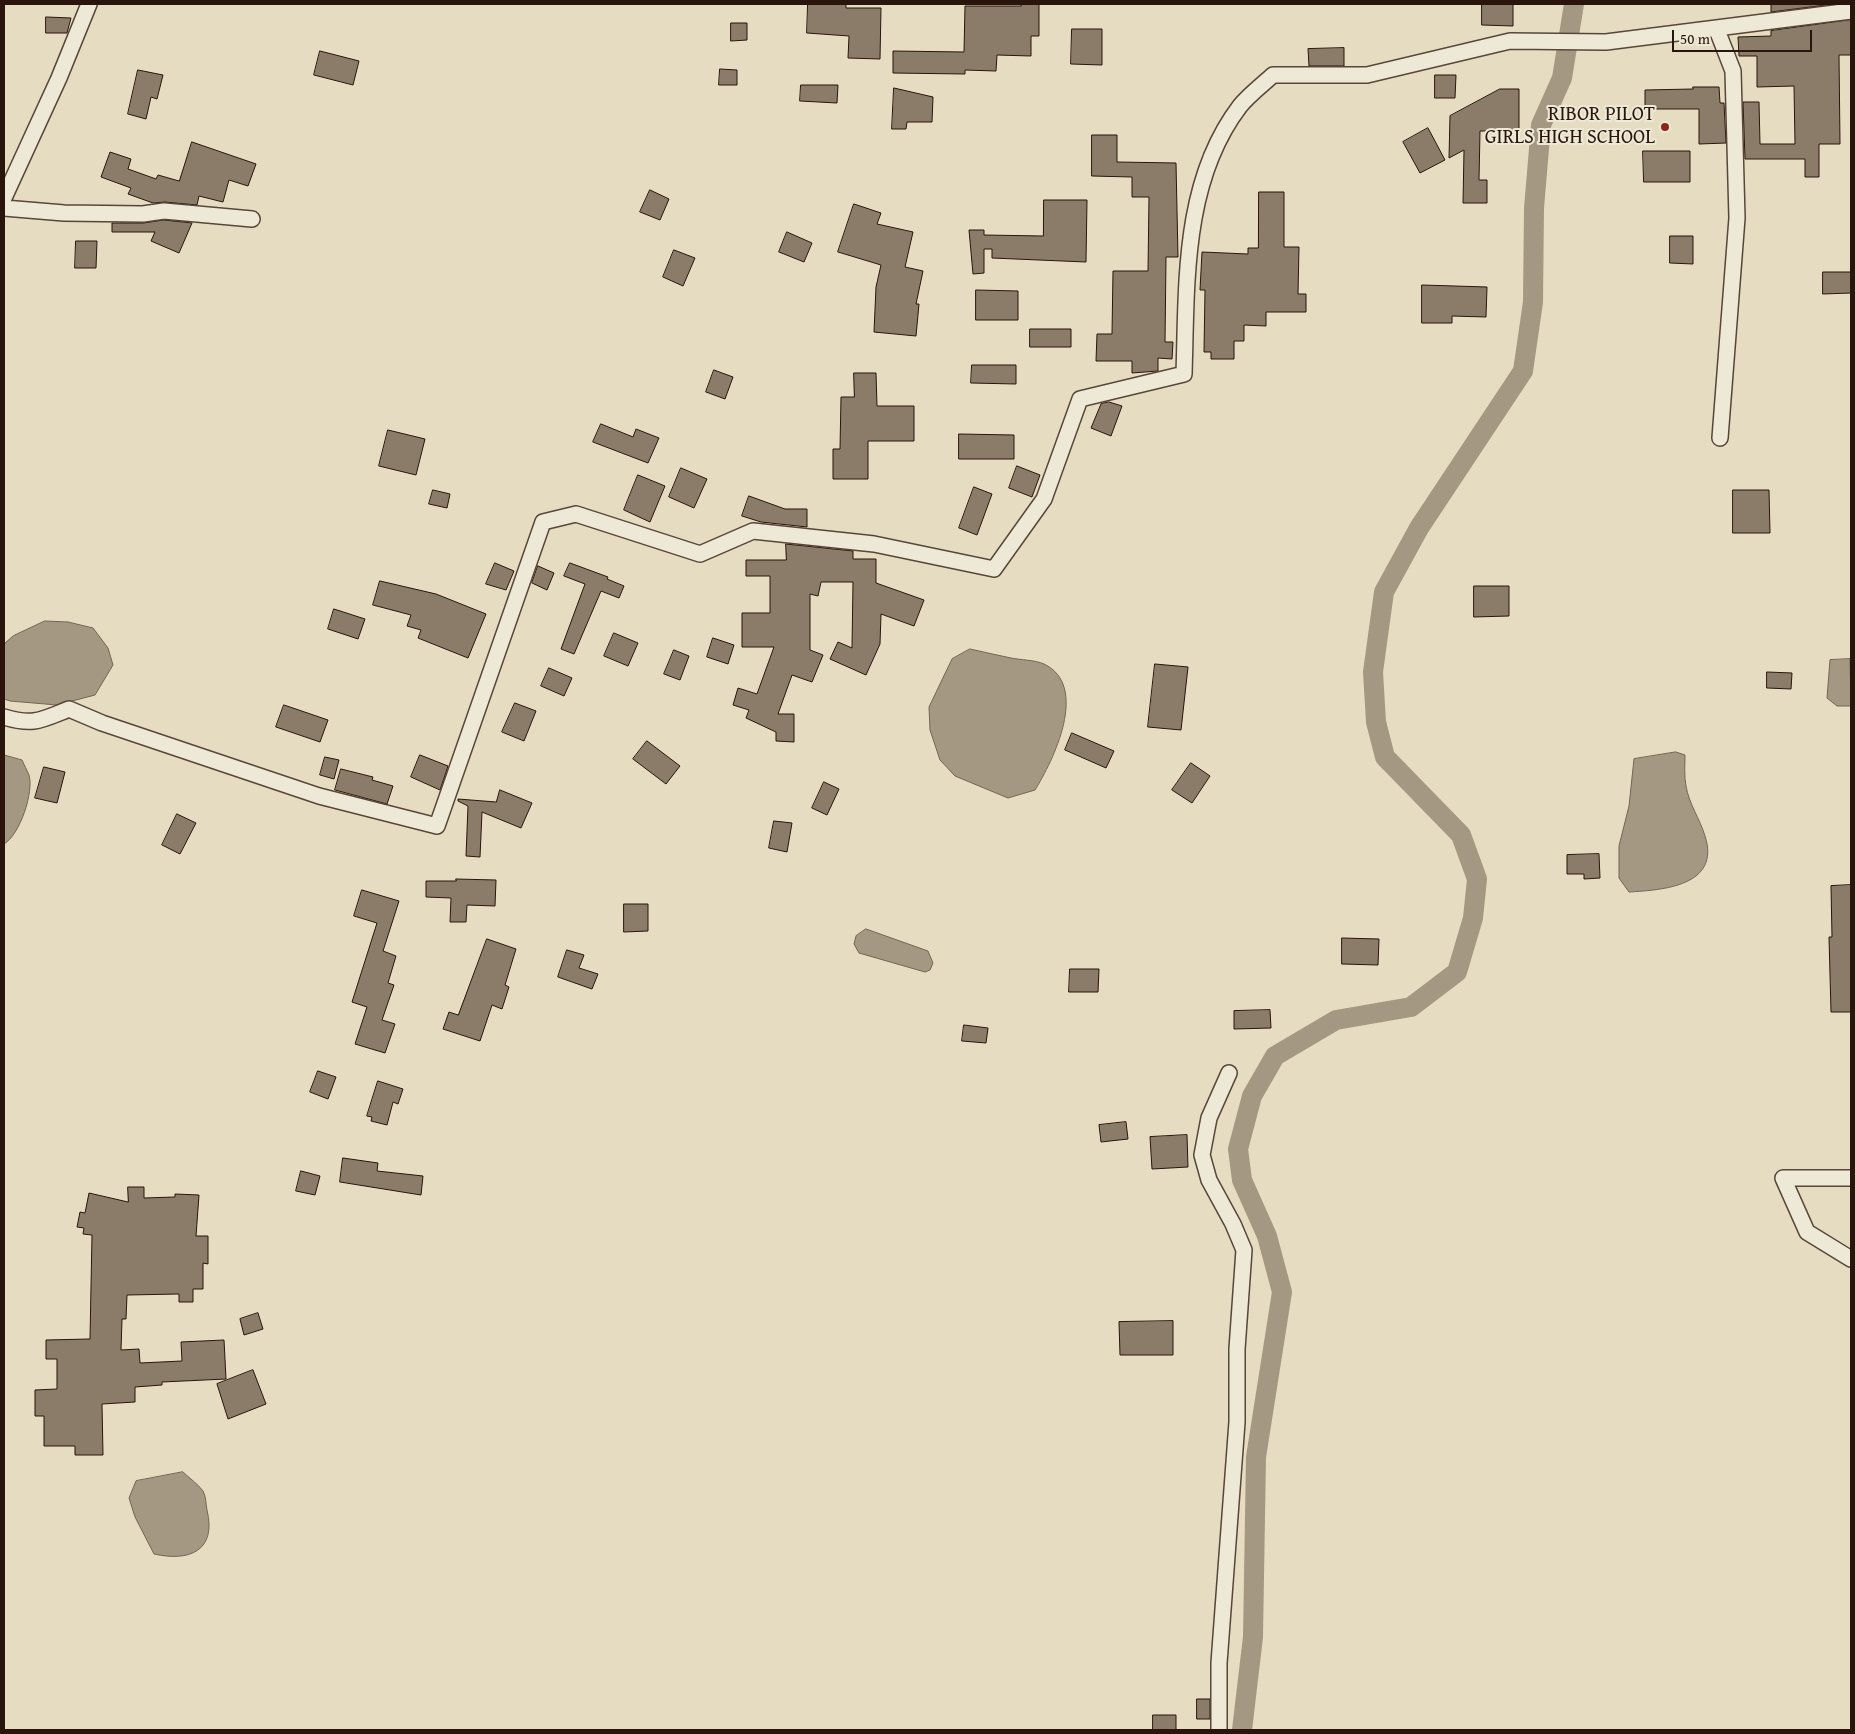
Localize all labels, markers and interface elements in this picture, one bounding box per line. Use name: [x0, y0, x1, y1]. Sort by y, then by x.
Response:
scale bar: [1675, 20, 1815, 52]
text: 50 m: [1680, 28, 1710, 49]
place label: RIBOR PILOT GIRLS HIGH SCHOOL: [1485, 103, 1655, 150]
marker: RIBOR PILOT GIRLS HIGH SCHOOL: [1659, 121, 1671, 133]

